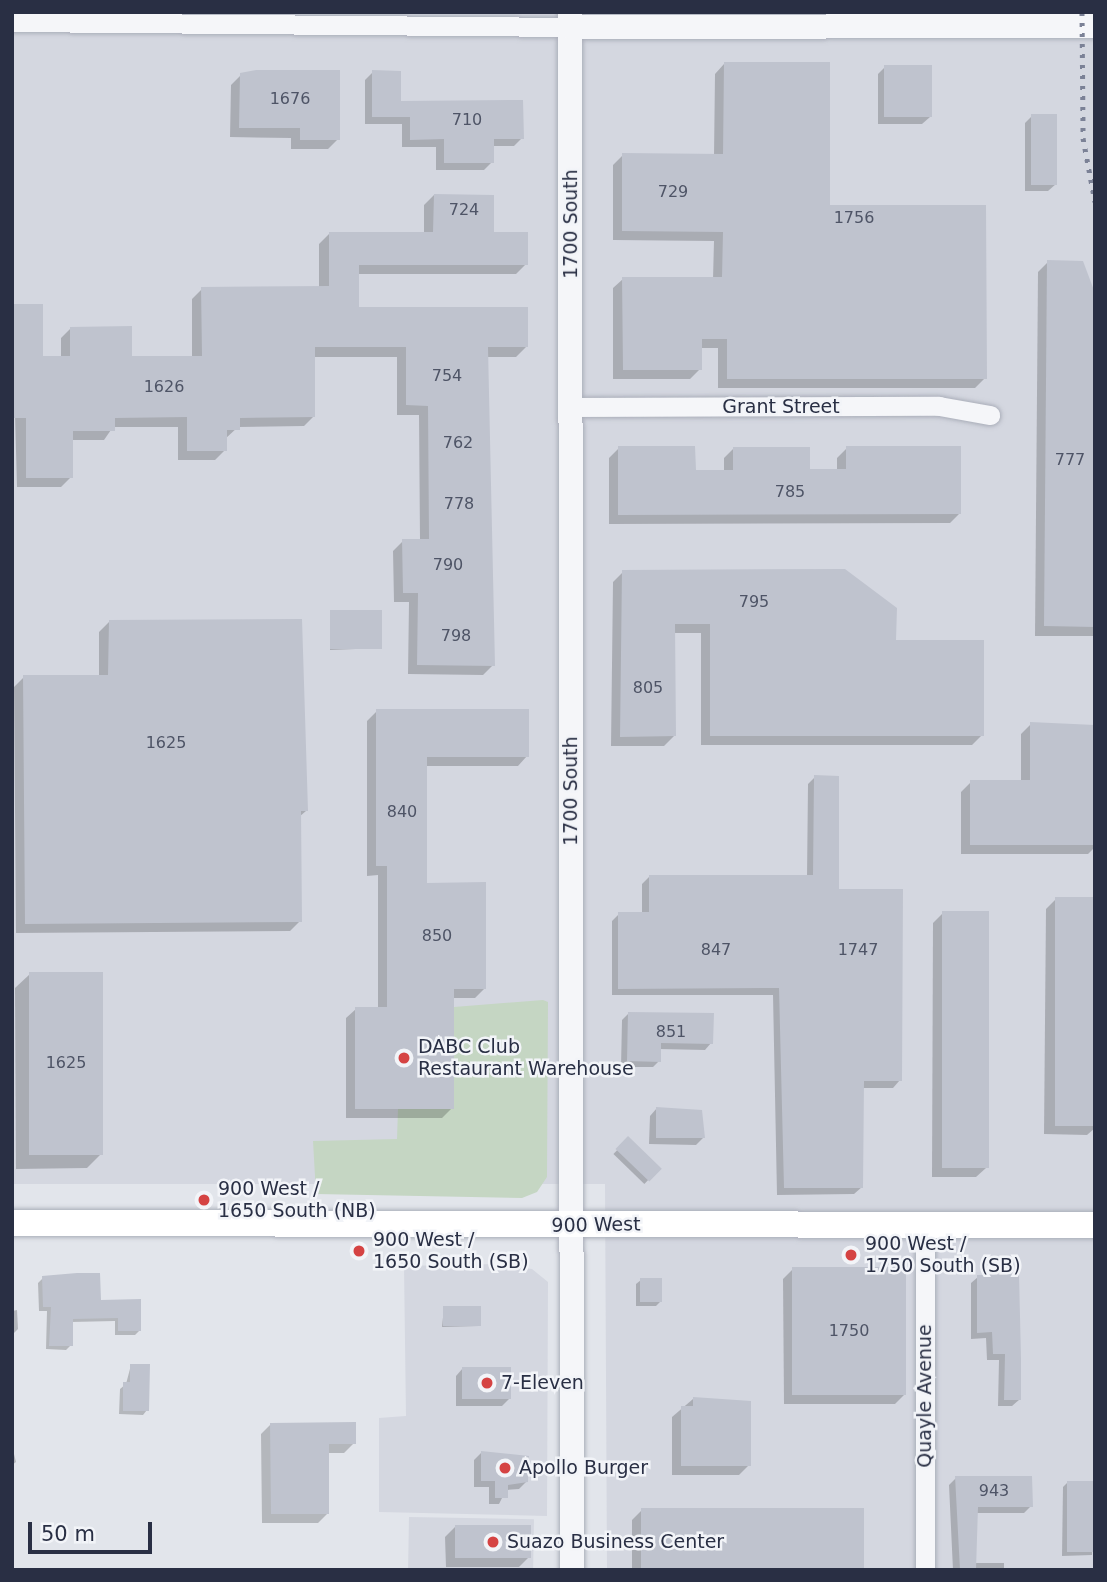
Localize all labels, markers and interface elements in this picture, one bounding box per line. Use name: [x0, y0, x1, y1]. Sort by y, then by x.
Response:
house number: 1676: [270, 89, 310, 109]
house number: 710: [452, 110, 482, 130]
street label: 1700 South: [560, 169, 582, 279]
house number: 729: [658, 182, 688, 202]
house number: 724: [449, 200, 479, 220]
house number: 1756: [834, 208, 874, 228]
house number: 754: [432, 366, 462, 386]
house number: 1626: [144, 377, 184, 397]
street label: Grant Street: [722, 396, 840, 418]
house number: 762: [443, 433, 473, 453]
house number: 777: [1055, 450, 1085, 470]
house number: 785: [775, 482, 805, 502]
house number: 778: [444, 494, 474, 514]
house number: 790: [433, 555, 463, 575]
house number: 795: [739, 592, 769, 612]
house number: 798: [441, 626, 471, 646]
house number: 805: [633, 678, 663, 698]
house number: 1625: [146, 733, 186, 753]
street label: 1700 South: [560, 736, 582, 846]
house number: 840: [387, 802, 417, 822]
house number: 850: [422, 926, 452, 946]
house number: 847: [701, 940, 731, 960]
house number: 1747: [838, 940, 878, 960]
house number: 851: [656, 1022, 686, 1042]
place label: DABC Club Restaurant Warehouse: [418, 1036, 634, 1080]
marker: DABC Club Restaurant Warehouse: [396, 1050, 412, 1066]
house number: 1625: [46, 1053, 86, 1073]
place label: 900 West / 1650 South (NB): [218, 1178, 376, 1222]
marker: 900 West / 1650 South (NB): [196, 1192, 212, 1208]
street label: 900 West: [551, 1213, 641, 1237]
place label: 900 West / 1650 South (SB): [373, 1229, 529, 1273]
place label: 900 West / 1750 South (SB): [865, 1233, 1021, 1277]
marker: 900 West / 1650 South (SB): [351, 1243, 367, 1259]
marker: 900 West / 1750 South (SB): [843, 1247, 859, 1263]
house number: 1750: [829, 1321, 869, 1341]
street label: Quayle Avenue: [914, 1324, 936, 1468]
place label: 7-Eleven: [501, 1372, 584, 1394]
marker: 7-Eleven: [479, 1375, 495, 1391]
place label: Apollo Burger: [519, 1457, 648, 1479]
marker: Apollo Burger: [497, 1460, 513, 1476]
house number: 943: [979, 1481, 1009, 1501]
scale bar: [32, 1508, 156, 1552]
text: 50 m: [41, 1522, 95, 1546]
place label: Suazo Business Center: [507, 1531, 724, 1553]
marker: Suazo Business Center: [485, 1534, 501, 1550]

